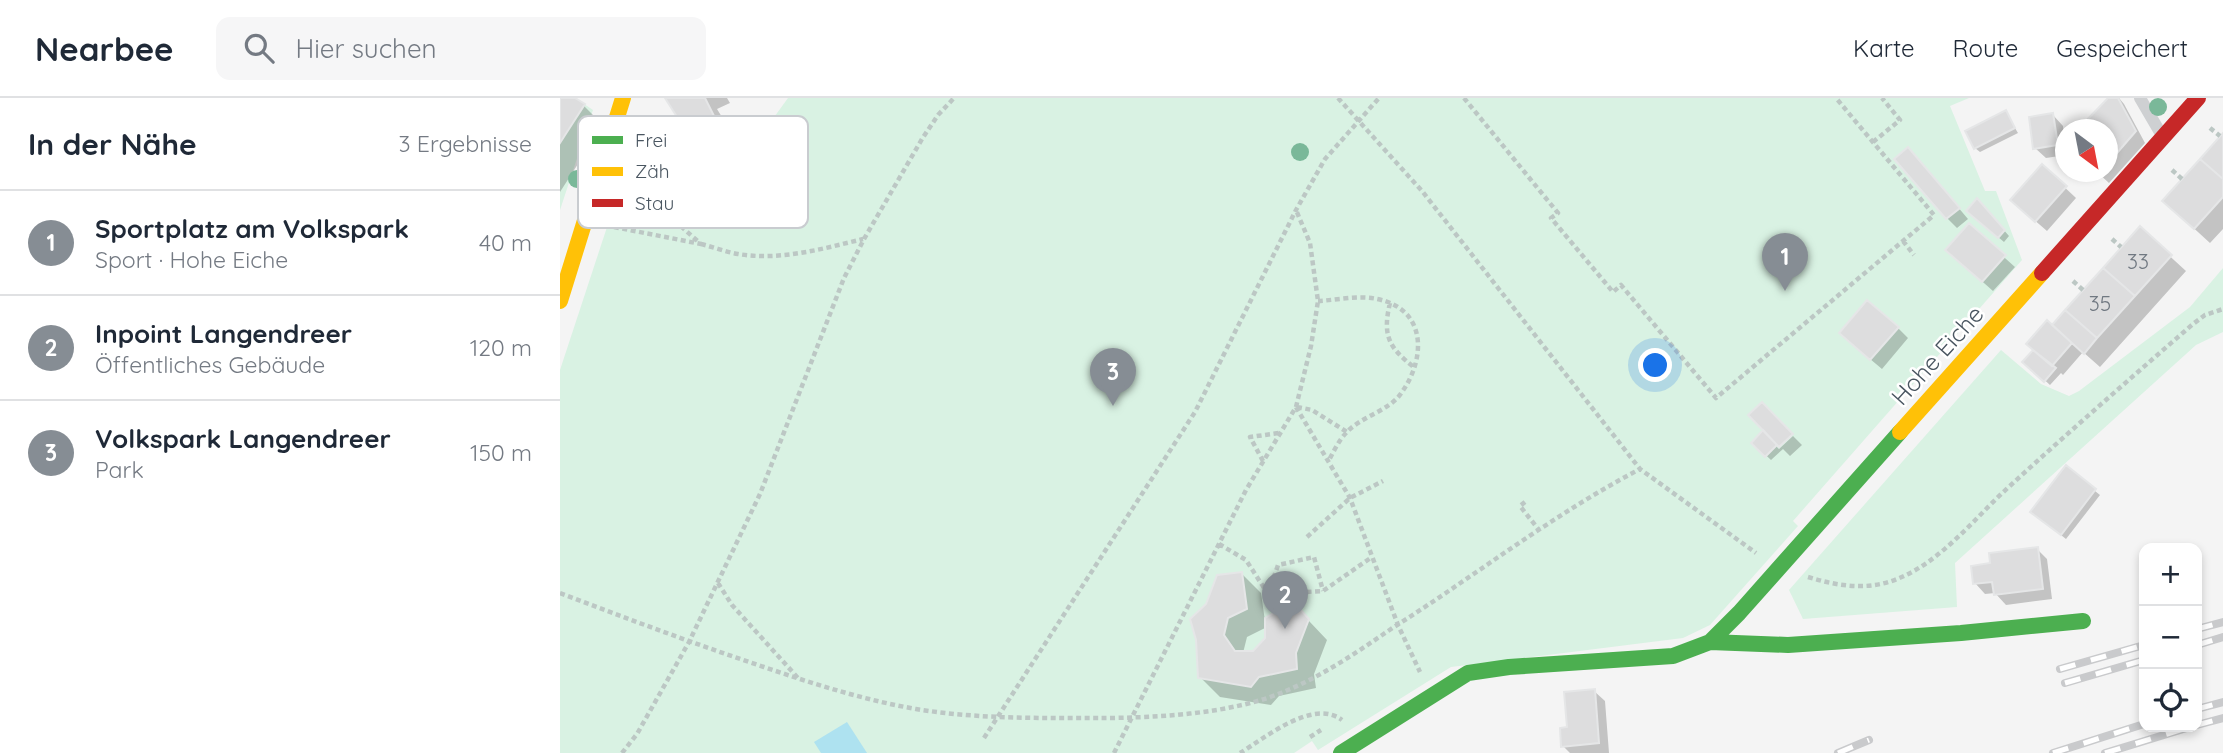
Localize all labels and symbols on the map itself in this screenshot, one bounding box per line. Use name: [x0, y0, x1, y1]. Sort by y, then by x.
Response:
legend: [578, 116, 808, 228]
north arrow: [2055, 119, 2118, 182]
text: Frei: [635, 128, 667, 152]
text: Zäh: [635, 159, 670, 183]
text: Stau: [635, 191, 674, 215]
pin: 1: [1762, 233, 1808, 291]
house number: 33: [2127, 248, 2149, 274]
house number: 35: [2089, 290, 2111, 316]
street label: Hohe Eiche: [1884, 299, 1990, 411]
pin: 3: [1090, 348, 1136, 406]
your location: [1638, 348, 1672, 382]
pin: 2: [1262, 571, 1308, 629]

